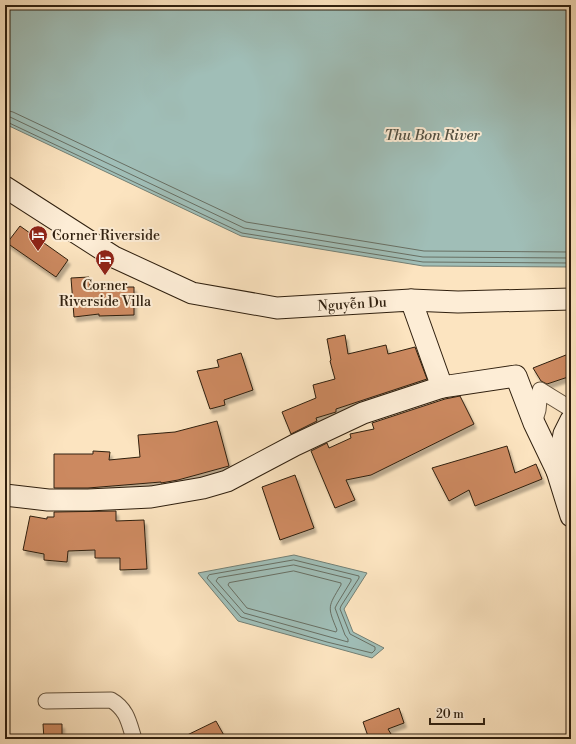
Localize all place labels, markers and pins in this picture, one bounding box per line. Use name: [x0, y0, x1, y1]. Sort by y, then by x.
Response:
hotel icon: Corner Riverside: [27, 224, 49, 252]
place label: Corner Riverside: [52, 227, 160, 245]
hotel icon: Corner Riverside Villa: [94, 248, 116, 276]
place label: Corner Riverside Villa: [59, 277, 152, 311]

